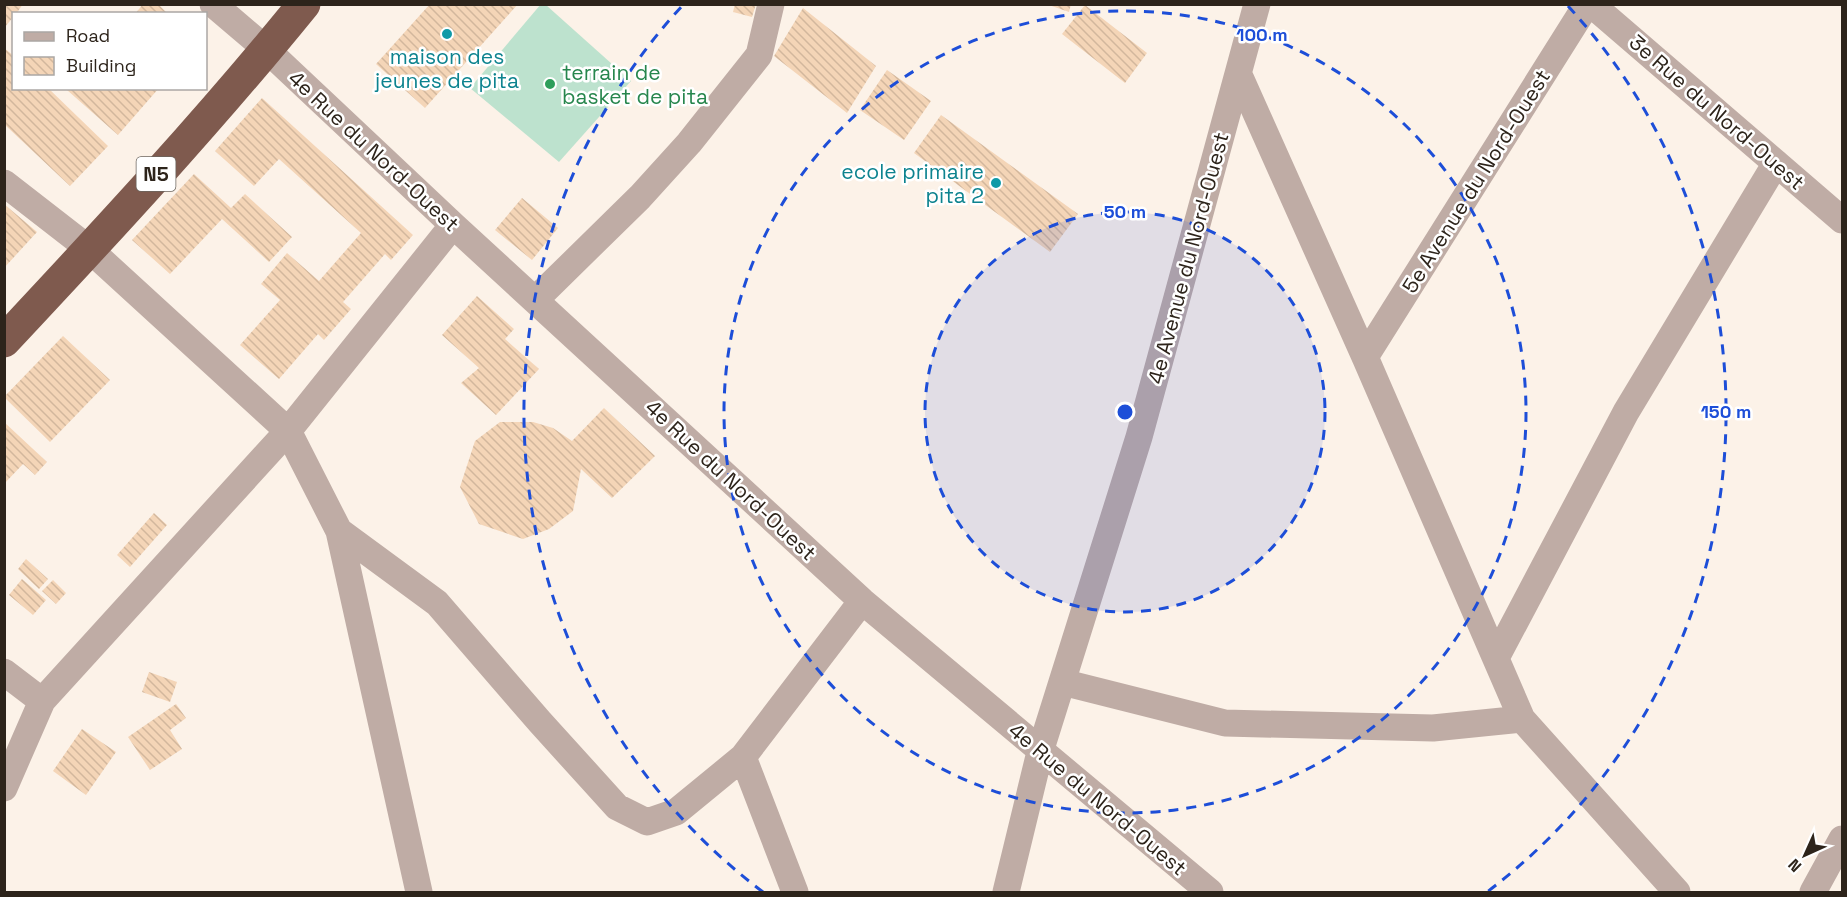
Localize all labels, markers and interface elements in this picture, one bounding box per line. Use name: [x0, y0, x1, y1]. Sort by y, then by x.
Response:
legend: [12, 12, 207, 90]
text: 100 m: [1236, 23, 1288, 46]
text: Road: [66, 24, 110, 47]
marker: maison des jeunes de pita: [440, 27, 454, 41]
street label: 3e Rue du Nord-Ouest: [1624, 28, 1810, 196]
place label: maison des jeunes de pita: [374, 43, 519, 94]
text: Building: [66, 54, 136, 77]
place label: terrain de basket de pita: [562, 59, 708, 110]
street label: 5e Avenue du Nord-Ouest: [1396, 64, 1556, 298]
street label: 4e Rue du Nord-Ouest: [283, 65, 465, 237]
marker: terrain de basket de pita: [543, 77, 557, 91]
street label: 4e Avenue du Nord-Ouest: [1141, 129, 1235, 387]
road number: N5: [136, 157, 176, 191]
place label: ecole primaire pita 2: [841, 158, 984, 209]
marker: ecole primaire pita 2: [989, 176, 1003, 190]
text: 50 m: [1104, 200, 1146, 223]
street label: 4e Rue du Nord-Ouest: [640, 394, 822, 566]
text: 150 m: [1701, 400, 1751, 423]
centre of rings: [1115, 402, 1135, 422]
street label: 4e Rue du Nord-Ouest: [1004, 717, 1192, 881]
north arrow: [1775, 825, 1835, 885]
text: N: [1784, 854, 1806, 876]

